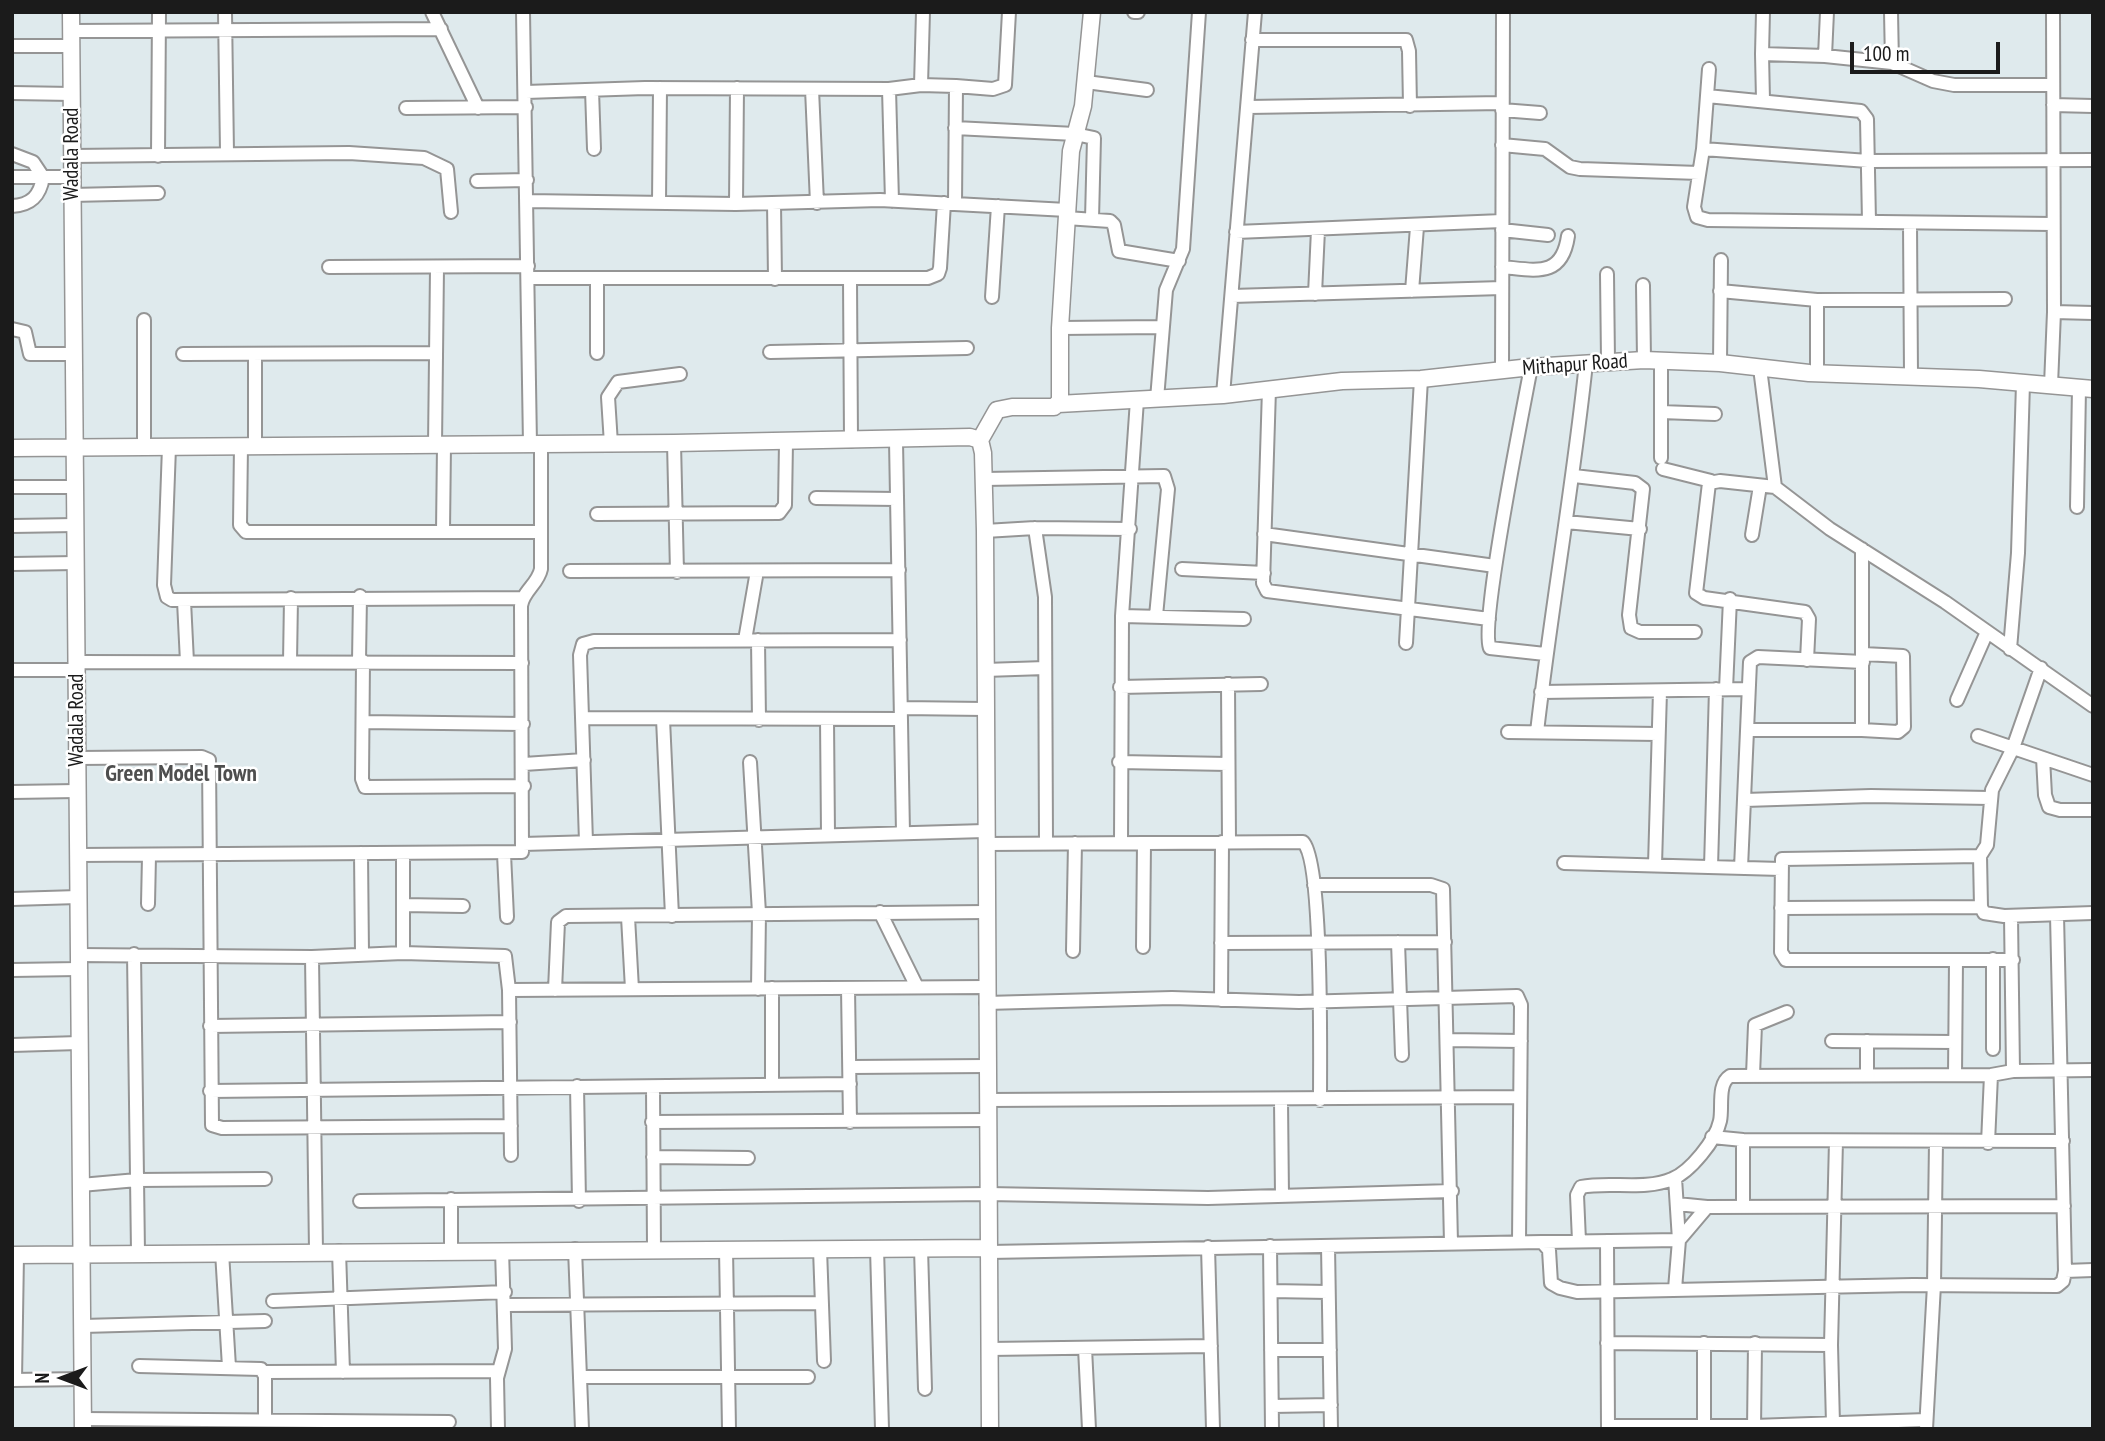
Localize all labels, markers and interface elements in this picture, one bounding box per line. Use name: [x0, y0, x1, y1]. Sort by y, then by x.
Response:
scale bar: [1853, 28, 2004, 72]
text: 100 m: [1863, 40, 1909, 67]
street label: Wadala Road: [59, 108, 85, 200]
street label: Mithapur Road: [1521, 349, 1629, 381]
street label: Wadala Road: [64, 674, 90, 766]
district label: Green Model Town: [105, 760, 257, 788]
north arrow: [28, 1343, 98, 1413]
text: N: [30, 1373, 54, 1383]

